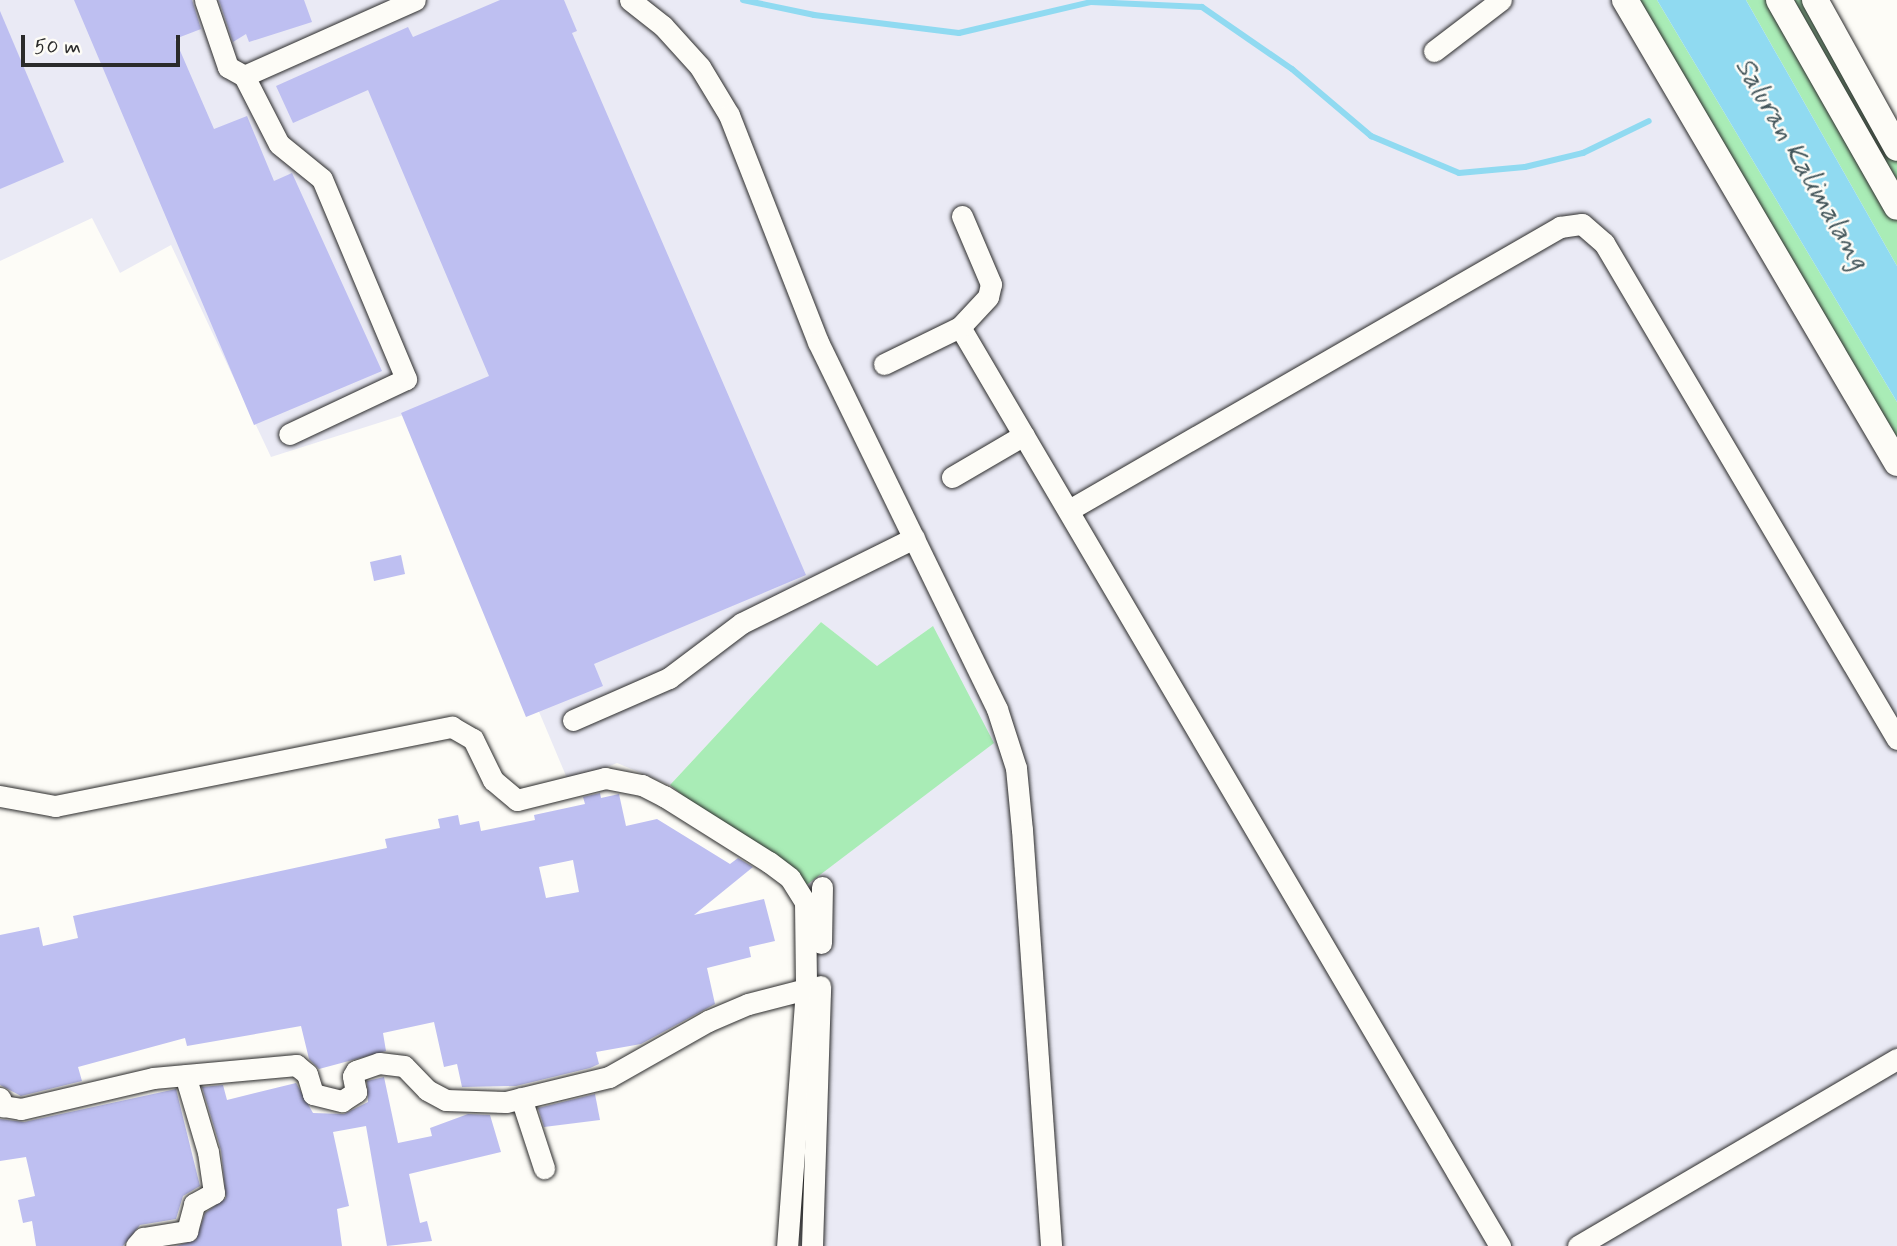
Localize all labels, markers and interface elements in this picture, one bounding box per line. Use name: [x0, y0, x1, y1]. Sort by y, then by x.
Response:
scale bar: [24, 21, 184, 65]
text: 50 m: [34, 33, 81, 61]
water label: Saluran Kalimalang: [1727, 52, 1875, 276]

